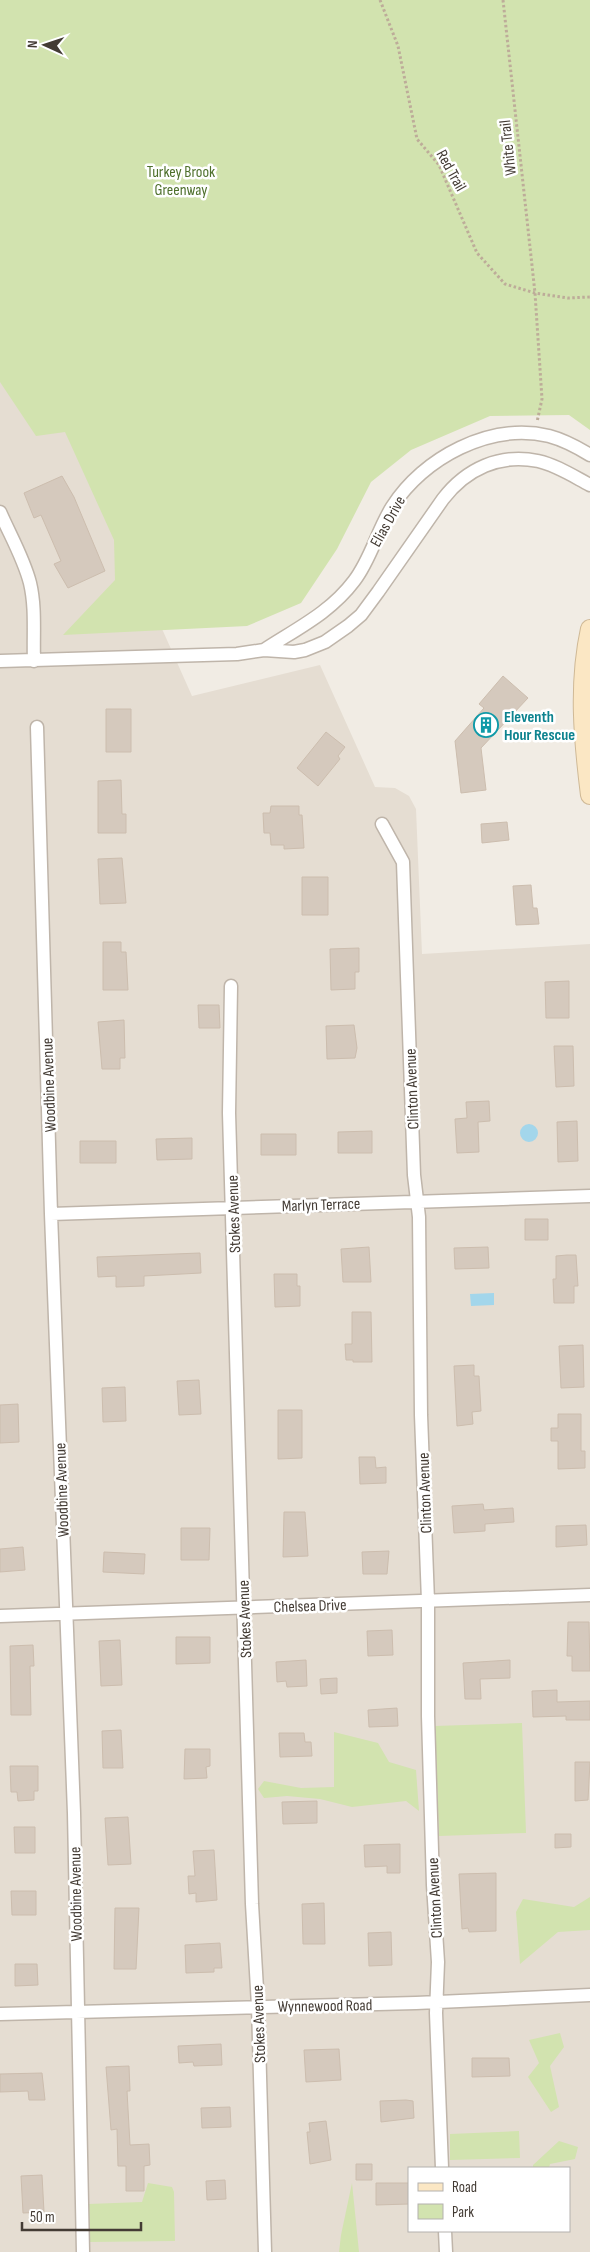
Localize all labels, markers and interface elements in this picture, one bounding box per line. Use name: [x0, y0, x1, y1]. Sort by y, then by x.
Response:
north arrow: [20, 20, 70, 70]
text: N: [24, 40, 41, 49]
street label: White Trail: [496, 119, 521, 177]
street label: Red Trail: [432, 147, 470, 195]
park label: Turkey Brook Greenway: [147, 163, 215, 200]
street label: Elias Drive: [367, 493, 410, 551]
place label: Eleventh Hour Rescue: [504, 708, 575, 745]
building icon: Eleventh Hour Rescue: [473, 712, 499, 738]
street label: Woodbine Avenue: [38, 1037, 61, 1133]
street label: Clinton Avenue: [402, 1048, 423, 1130]
street label: Stokes Avenue: [224, 1175, 245, 1253]
street label: Marlyn Terrace: [281, 1195, 361, 1216]
street label: Woodbine Avenue: [51, 1442, 74, 1538]
street label: Clinton Avenue: [415, 1452, 436, 1534]
street label: Stokes Avenue: [235, 1580, 256, 1658]
street label: Chelsea Drive: [273, 1596, 347, 1617]
street label: Woodbine Avenue: [66, 1846, 87, 1941]
street label: Clinton Avenue: [424, 1857, 447, 1939]
street label: Stokes Avenue: [249, 1985, 270, 2063]
street label: Wynnewood Road: [278, 1996, 372, 2017]
legend: [408, 2167, 570, 2232]
text: Road: [452, 2178, 477, 2197]
scale bar: [22, 2200, 141, 2232]
text: Park: [452, 2203, 474, 2222]
text: 50 m: [30, 2208, 55, 2227]

